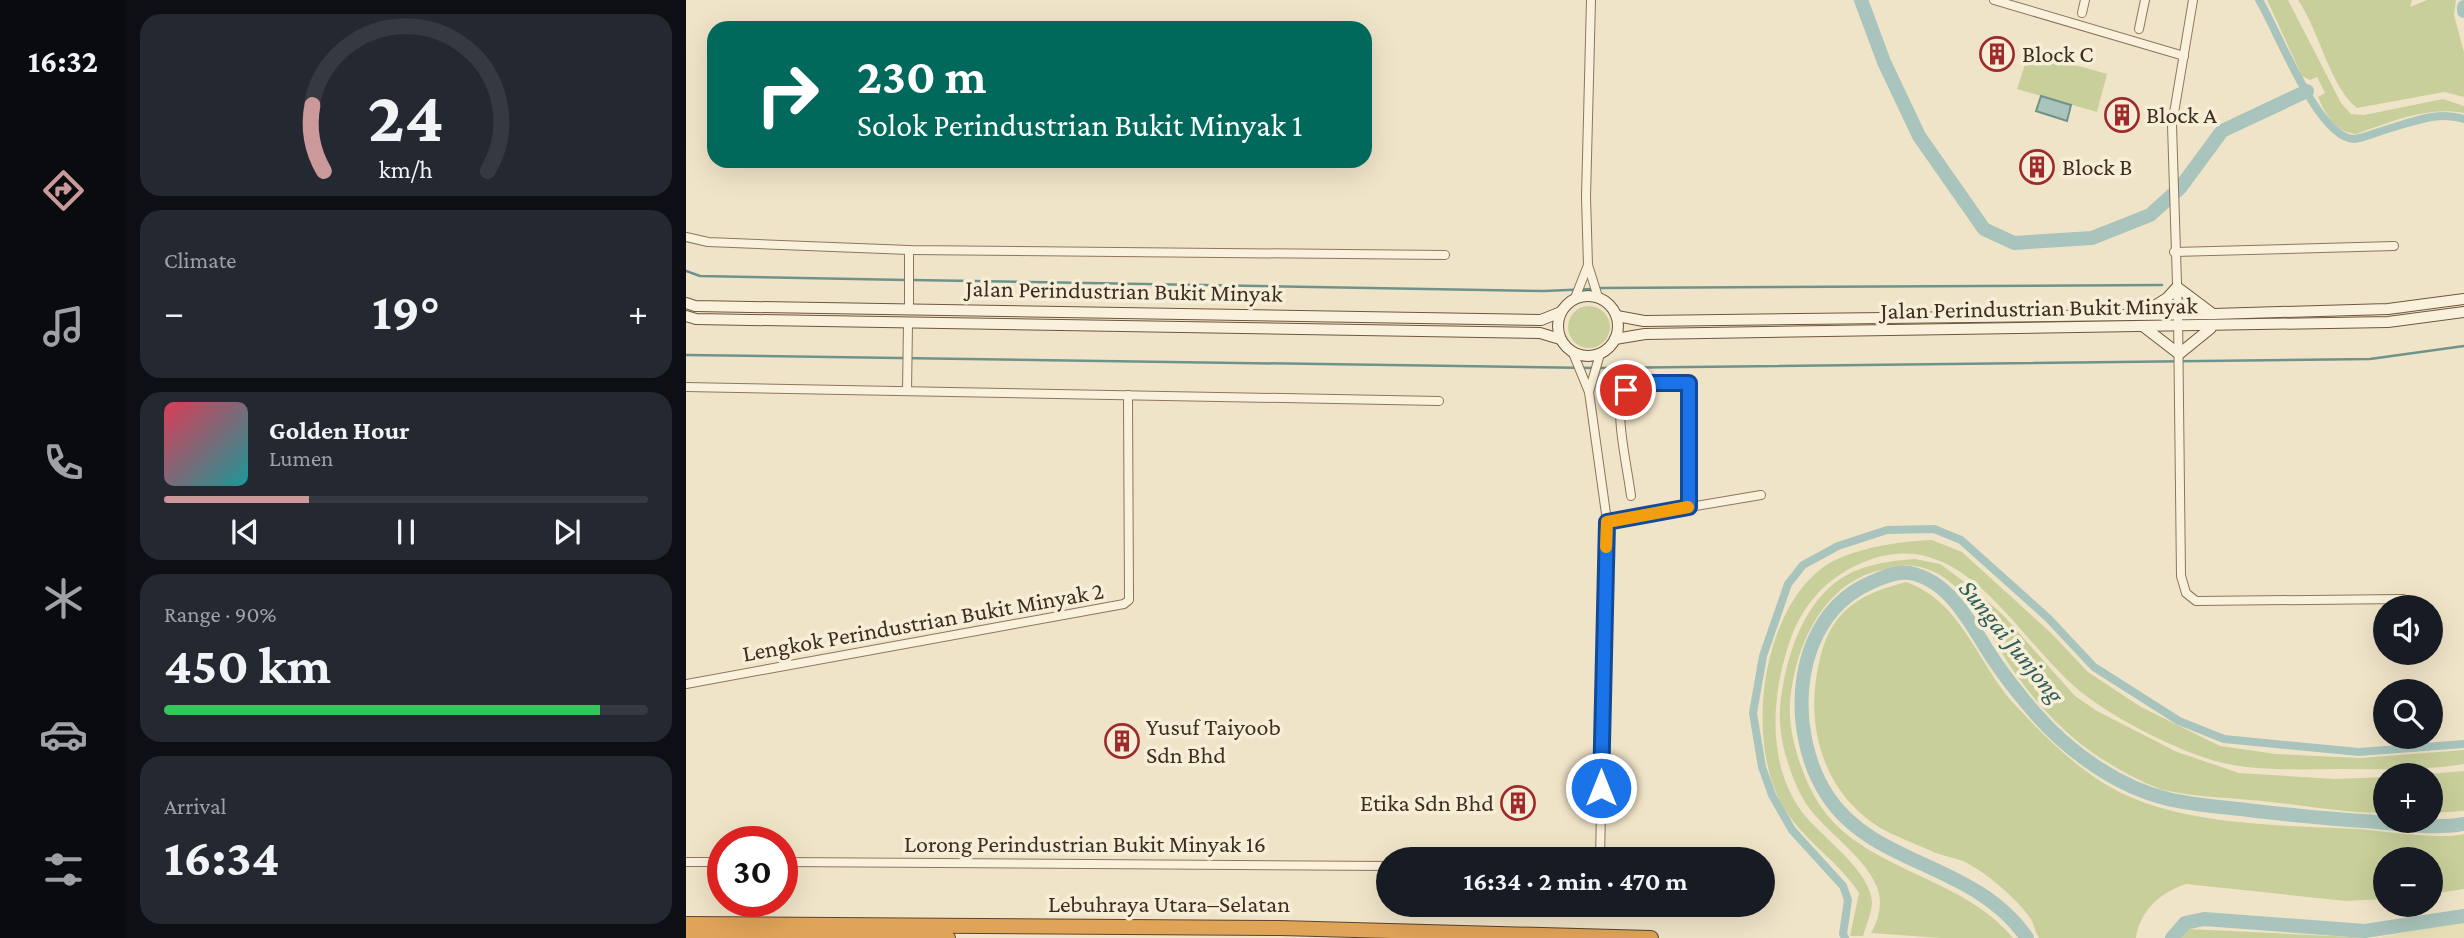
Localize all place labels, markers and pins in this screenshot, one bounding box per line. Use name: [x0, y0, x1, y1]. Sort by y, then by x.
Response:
building icon: Block C: [1978, 35, 2016, 73]
place label: Block C: [2022, 40, 2093, 67]
building icon: Block A: [2103, 96, 2141, 134]
place label: Block A: [2146, 101, 2217, 128]
building icon: Block B: [2018, 148, 2056, 186]
place label: Block B: [2062, 153, 2132, 180]
pin: [1596, 360, 1656, 420]
place label: Yusuf Taiyoob Sdn Bhd: [1146, 713, 1281, 768]
building icon: Yusuf Taiyoob Sdn Bhd: [1103, 722, 1141, 760]
building icon: Etika Sdn Bhd: [1499, 784, 1537, 822]
place label: Etika Sdn Bhd: [1360, 789, 1494, 816]

